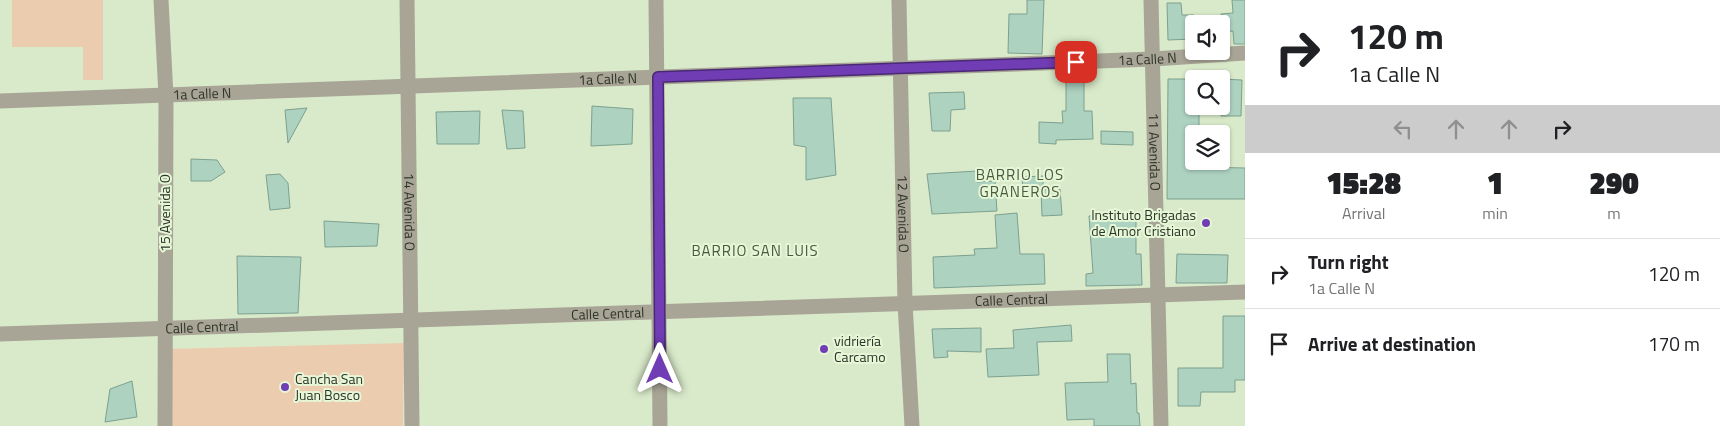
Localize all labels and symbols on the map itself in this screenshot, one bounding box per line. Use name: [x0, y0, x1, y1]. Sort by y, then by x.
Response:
pin: [1055, 41, 1097, 83]
street label: 1a Calle N: [1118, 46, 1177, 70]
street label: 1a Calle N: [578, 67, 637, 90]
street label: 1a Calle N: [172, 82, 232, 105]
street label: 11 Avenida O: [1144, 113, 1166, 191]
district label: BARRIO LOS GRANEROS: [976, 163, 1064, 203]
street label: 14 Avenida O: [399, 173, 421, 251]
street label: 15 Avenida O: [154, 174, 175, 252]
street label: 12 Avenida O: [892, 175, 915, 253]
place label: Instituto Brigadas de Amor Cristiano: [1091, 204, 1196, 241]
marker: Instituto Brigadas de Amor Cristiano: [1200, 217, 1212, 229]
district label: BARRIO SAN LUIS: [691, 239, 819, 262]
street label: Calle Central: [974, 288, 1048, 311]
street label: Calle Central: [571, 301, 645, 325]
street label: Calle Central: [165, 315, 239, 338]
place label: vidriería Carcamo: [834, 330, 886, 367]
position arrow: [633, 342, 685, 394]
marker: vidriería Carcamo: [818, 343, 830, 355]
place label: Cancha San Juan Bosco: [295, 368, 363, 405]
marker: Cancha San Juan Bosco: [279, 381, 291, 393]

